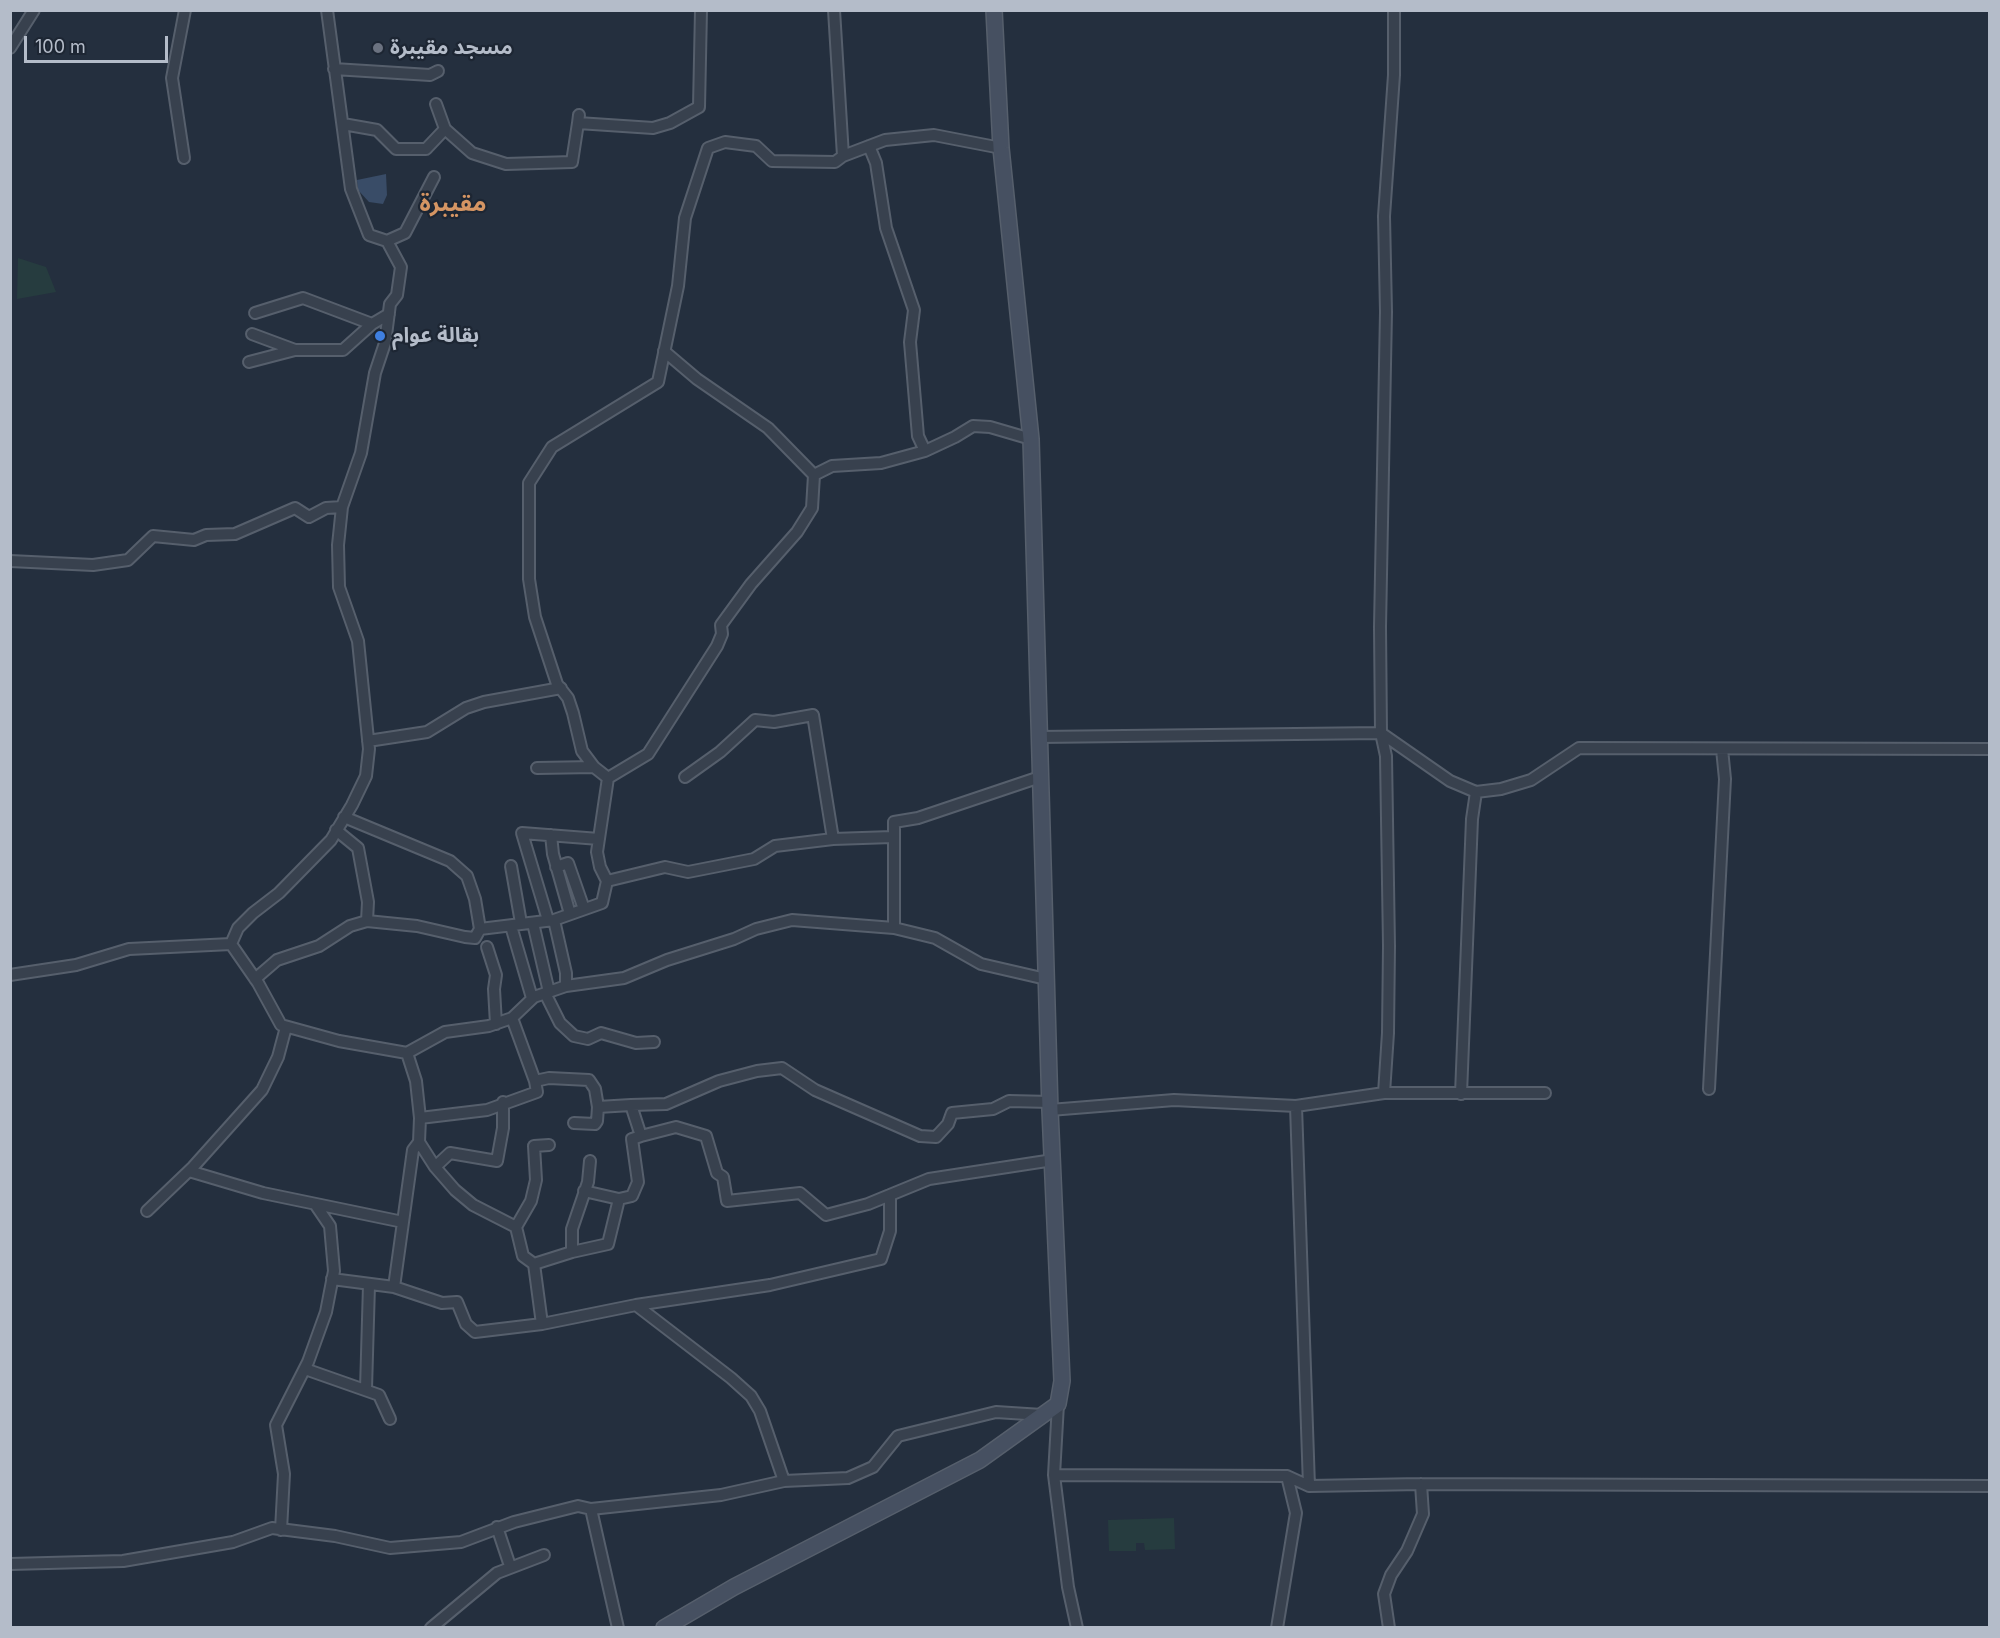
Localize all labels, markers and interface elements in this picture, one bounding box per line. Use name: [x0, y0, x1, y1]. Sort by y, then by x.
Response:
scale bar: [27, 24, 171, 62]
place label: مسجد مقيبرة: [390, 35, 513, 61]
text: 100 m: [35, 36, 86, 57]
marker: مسجد مقيبرة: [371, 41, 385, 55]
district label: مقيبرة: [420, 190, 486, 218]
place label: بقالة عوام: [392, 323, 479, 349]
marker: بقالة عوام: [373, 329, 387, 343]

